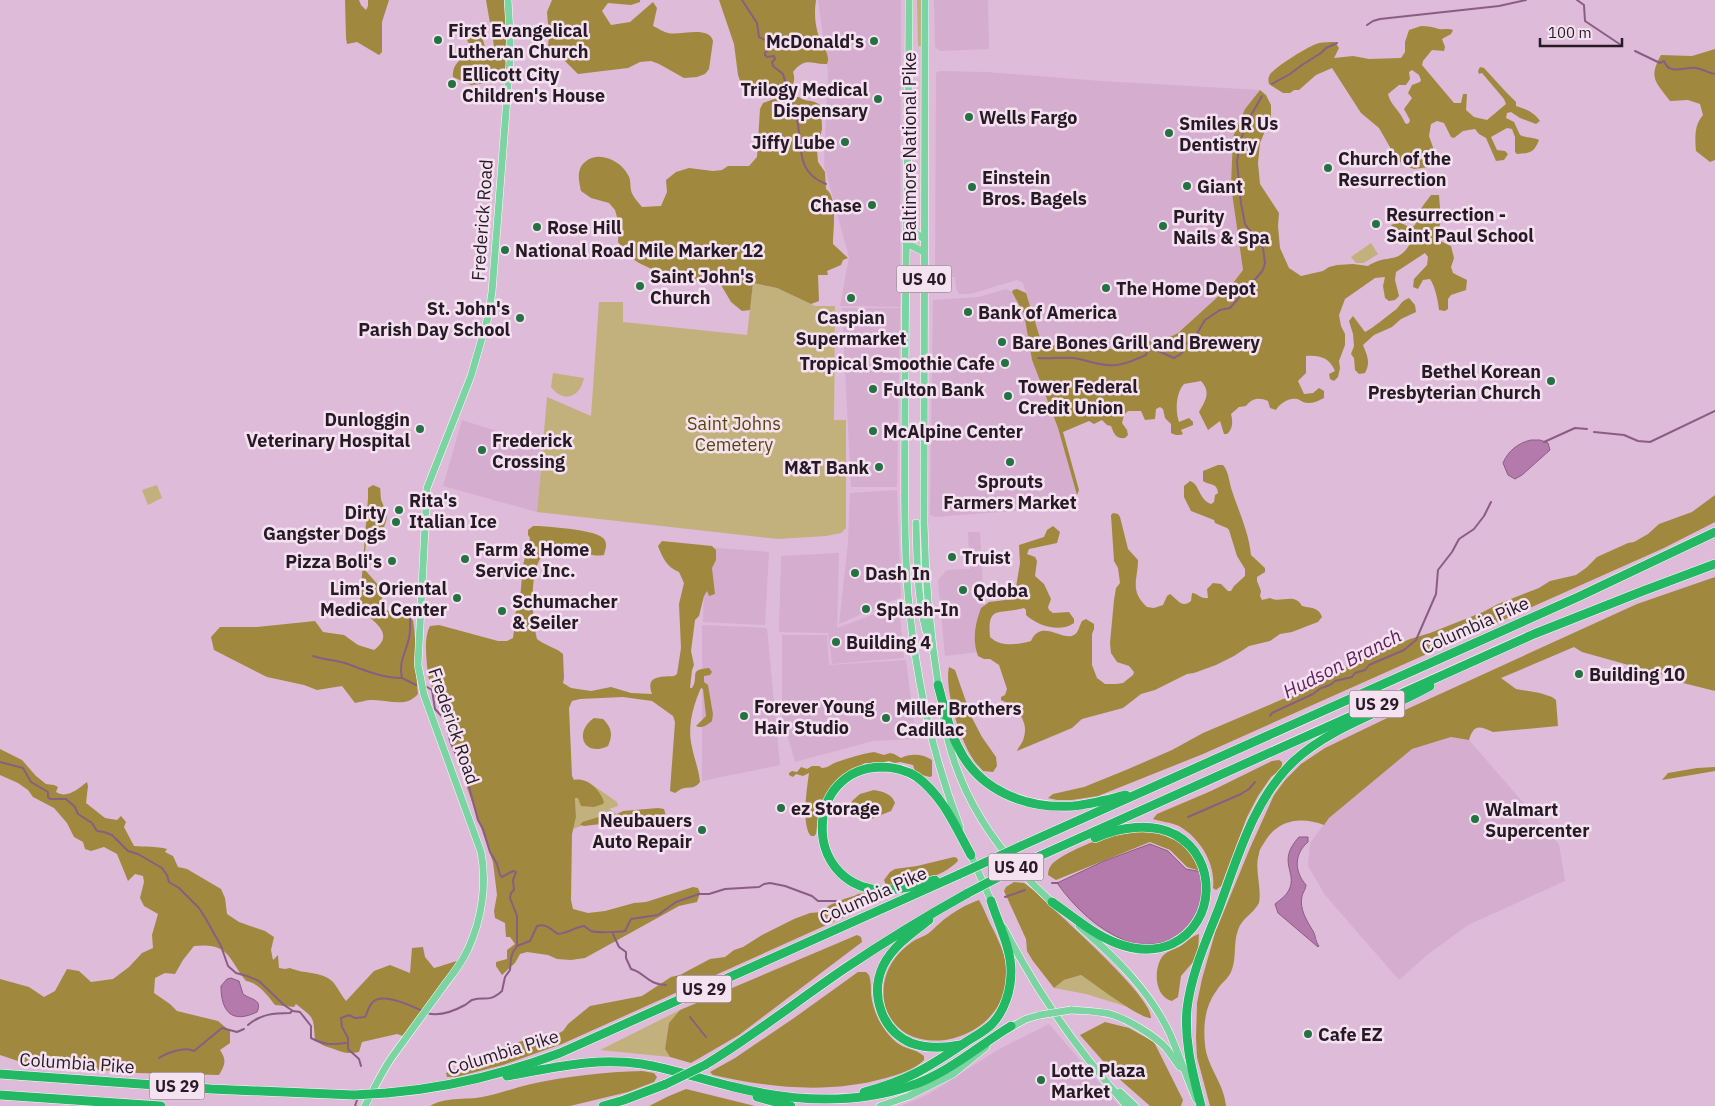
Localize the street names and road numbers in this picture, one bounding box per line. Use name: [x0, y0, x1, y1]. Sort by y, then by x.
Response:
street label: Baltimore National Pike: [898, 52, 921, 242]
street label: Frederick Road: [466, 158, 498, 282]
road number: US 40: [896, 266, 952, 292]
street label: Columbia Pike: [1418, 591, 1532, 659]
street label: Frederick Road: [423, 665, 485, 787]
road number: US 29: [1350, 691, 1404, 718]
road number: US 40: [988, 854, 1044, 880]
street label: Columbia Pike: [816, 861, 930, 929]
road number: US 29: [676, 976, 732, 1002]
street label: Columbia Pike: [444, 1024, 562, 1080]
street label: Columbia Pike: [19, 1048, 135, 1079]
road number: US 29: [150, 1072, 204, 1100]

